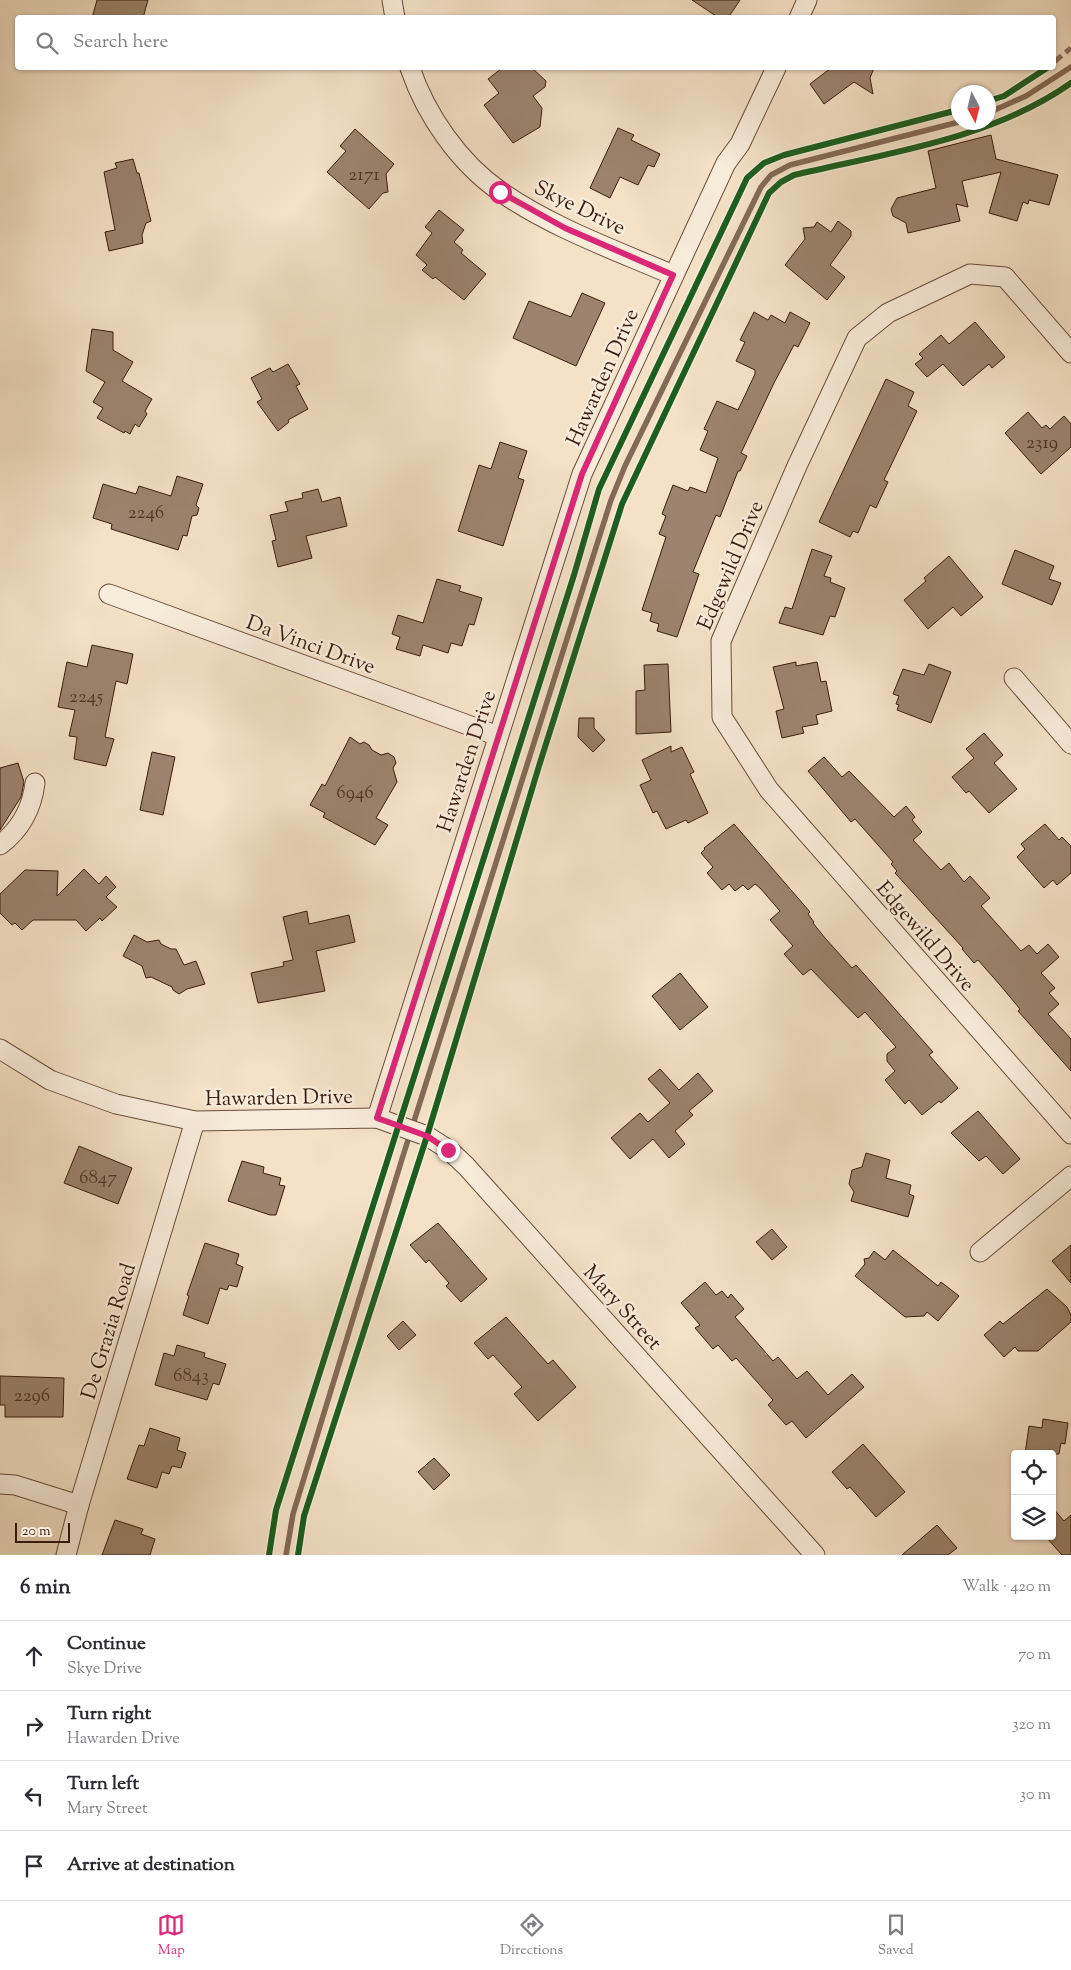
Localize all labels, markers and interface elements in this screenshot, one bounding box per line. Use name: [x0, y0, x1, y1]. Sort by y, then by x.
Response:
search box: [15, 15, 1056, 70]
icon: search: [33, 29, 61, 57]
text: Search here: [73, 29, 168, 56]
north arrow: [951, 85, 996, 130]
house number: 2171: [348, 162, 380, 189]
street label: Skye Drive: [528, 174, 630, 244]
route start: [489, 181, 512, 204]
street label: Hawarden Drive: [560, 304, 648, 451]
house number: 2319: [1026, 430, 1058, 457]
street label: Edgewild Drive: [691, 496, 773, 635]
house number: 2246: [128, 500, 164, 527]
street label: Da Vinci Drive: [242, 609, 379, 683]
house number: 2245: [69, 684, 103, 711]
street label: Hawarden Drive: [431, 687, 505, 837]
house number: 6946: [336, 780, 374, 807]
street label: Edgewild Drive: [868, 875, 981, 999]
street label: Hawarden Drive: [205, 1083, 353, 1115]
route end: [437, 1139, 460, 1162]
house number: 6847: [79, 1165, 117, 1192]
street label: Mary Street: [575, 1259, 668, 1358]
street label: De Grazia Road: [75, 1260, 145, 1403]
house number: 6843: [173, 1363, 209, 1390]
house number: 2296: [14, 1383, 50, 1410]
map controls: [1011, 1450, 1056, 1540]
button: locate: [1011, 1450, 1056, 1495]
button: layers: [1011, 1495, 1056, 1540]
scale bar: [15, 1520, 70, 1543]
text: 20 m: [22, 1522, 51, 1542]
text: 6 min: [20, 1573, 71, 1603]
text: Walk · 420 m: [962, 1576, 1051, 1599]
text: Continue: [67, 1631, 146, 1658]
icon: ahead: [20, 1642, 48, 1670]
text: 70 m: [1018, 1644, 1051, 1667]
text: Skye Drive: [67, 1658, 142, 1681]
text: Turn right: [67, 1701, 151, 1728]
icon: right: [20, 1712, 48, 1740]
text: 320 m: [1012, 1714, 1051, 1737]
text: Hawarden Drive: [67, 1728, 180, 1751]
text: Turn left: [67, 1771, 139, 1798]
icon: left: [20, 1782, 48, 1810]
text: 30 m: [1020, 1784, 1051, 1807]
text: Mary Street: [67, 1798, 148, 1821]
icon: arrive: [20, 1852, 48, 1880]
text: Arrive at destination: [67, 1852, 235, 1879]
tab: Map: [157, 1911, 185, 1961]
tab: Directions: [500, 1911, 563, 1961]
tab: Saved: [878, 1911, 914, 1961]

